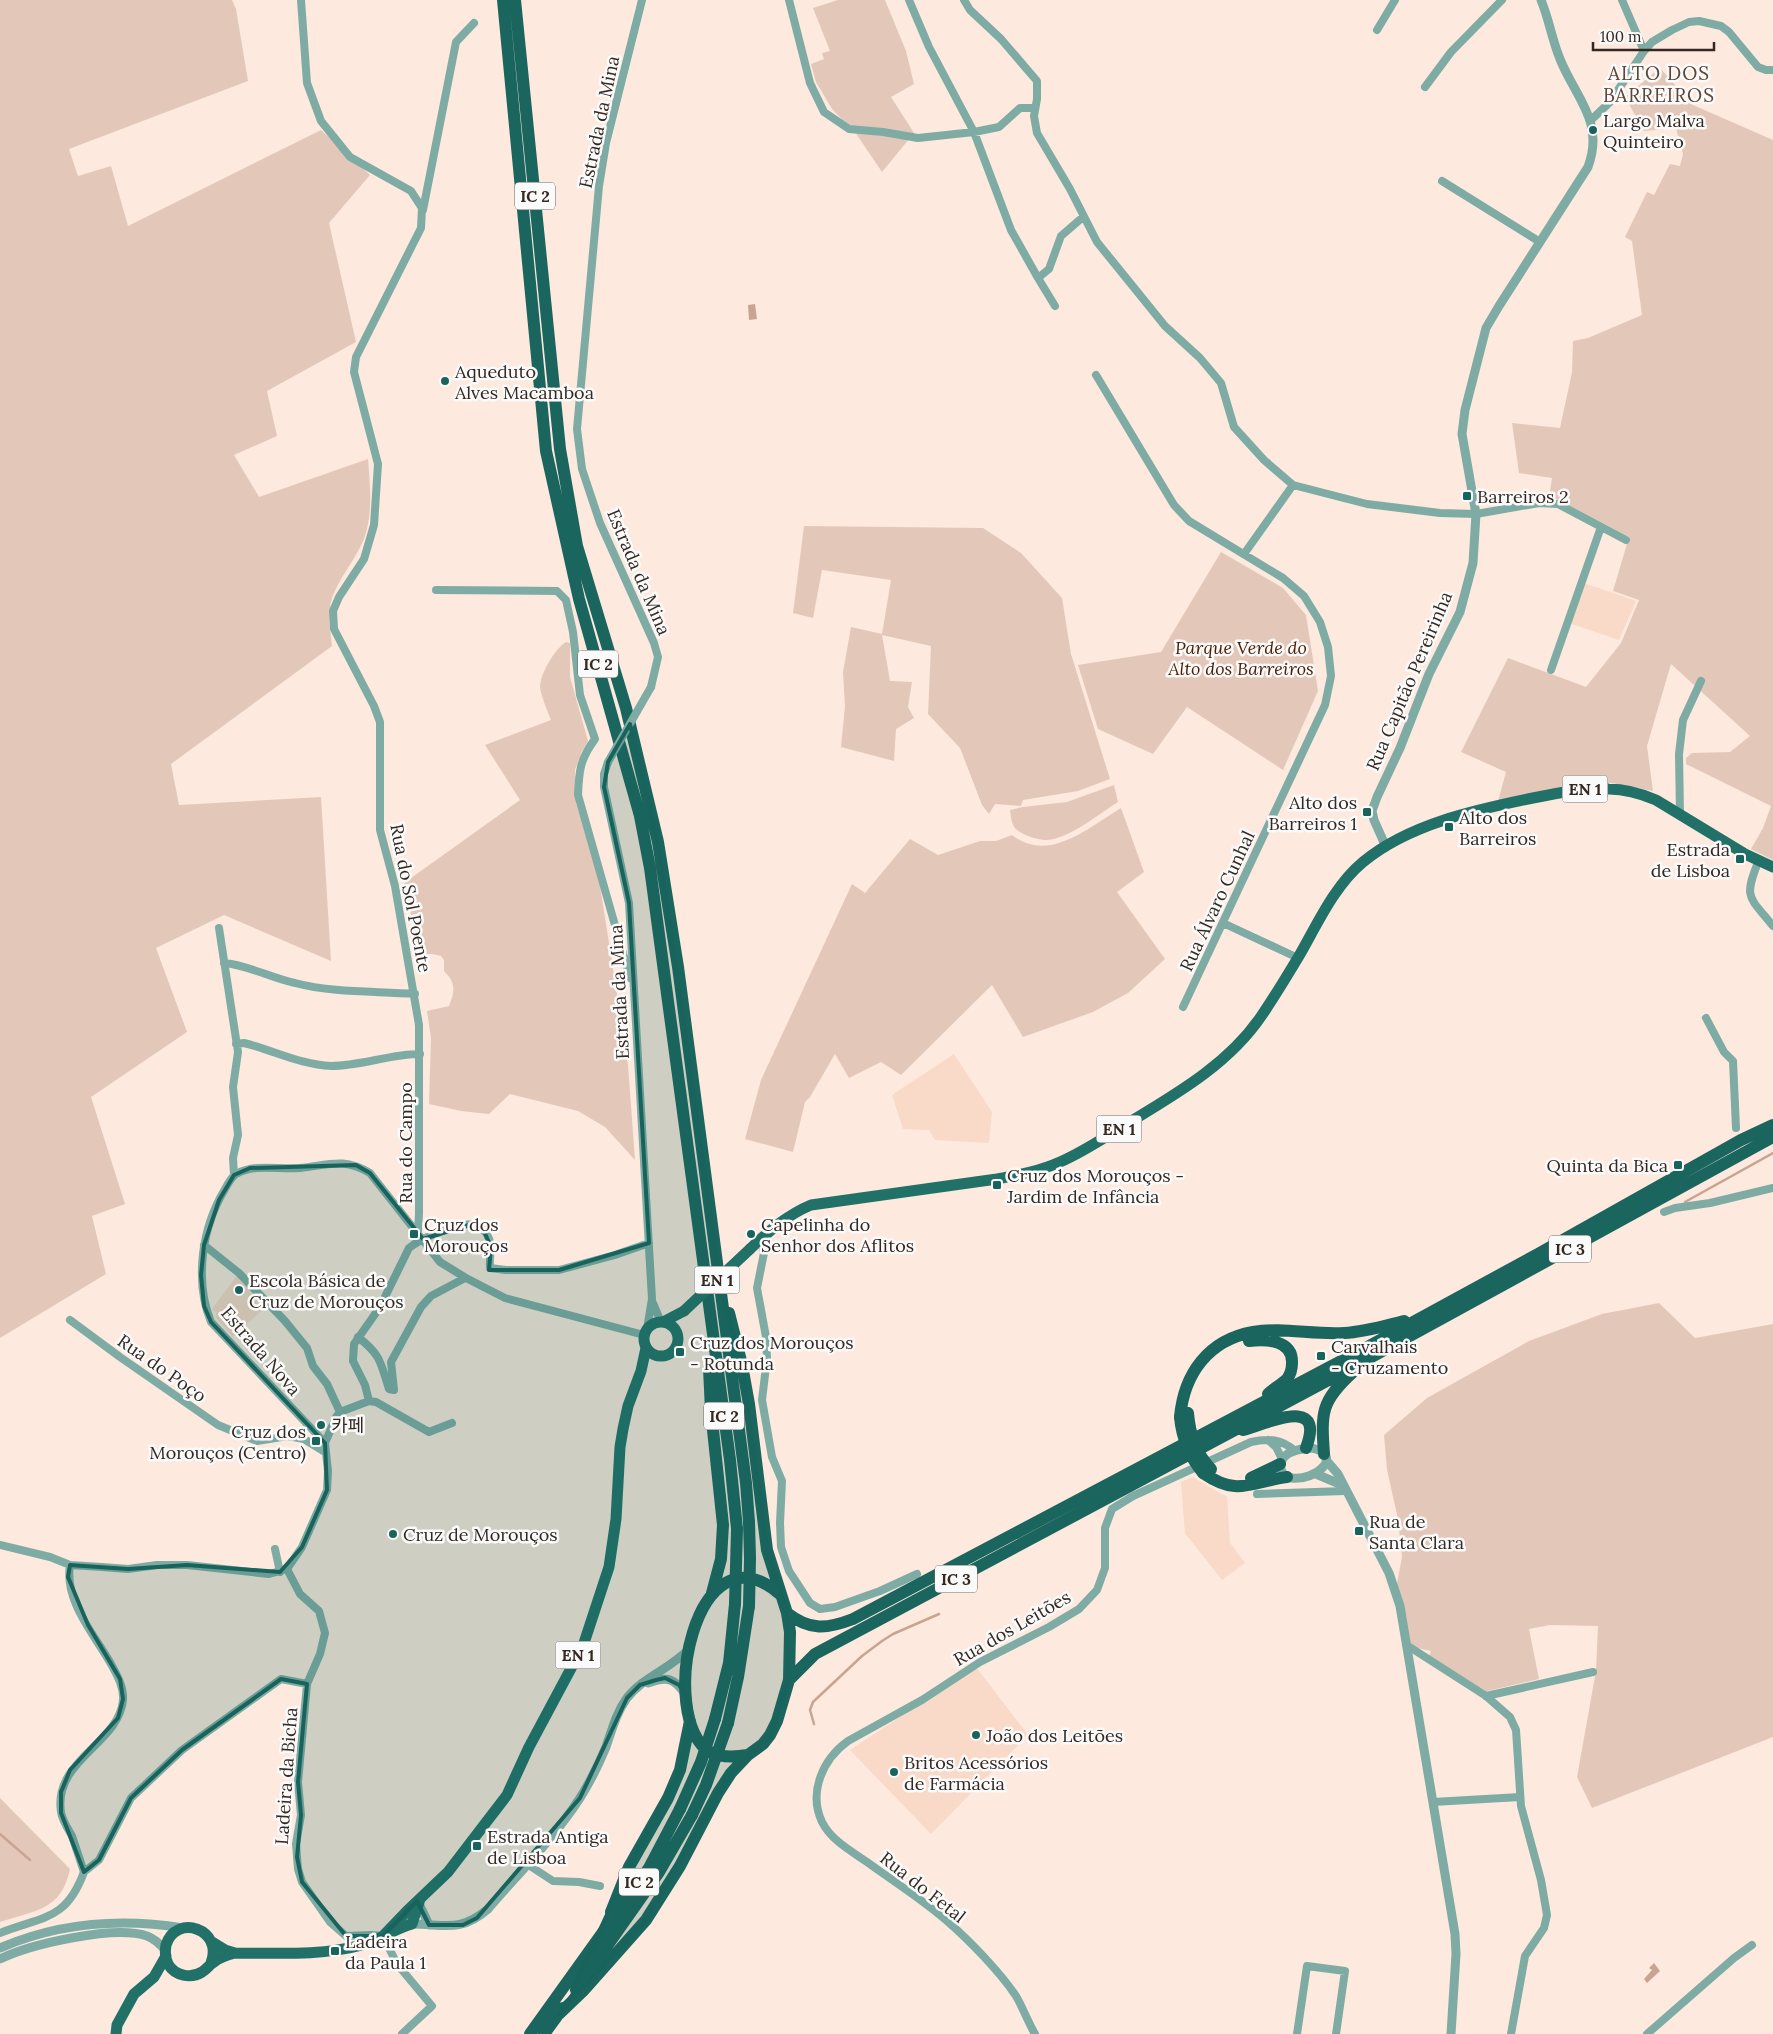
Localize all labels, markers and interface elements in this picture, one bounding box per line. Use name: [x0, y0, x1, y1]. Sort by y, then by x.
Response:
scale bar: [1593, 20, 1714, 52]
text: 100 m: [1600, 27, 1641, 46]
street label: Estrada da Mina: [574, 54, 624, 190]
district label: ALTO DOS BARREIROS: [1603, 61, 1715, 107]
place label: Largo Malva Quinteiro: [1603, 109, 1705, 153]
marker: Largo Malva Quinteiro: [1587, 124, 1599, 136]
road number: IC 2: [515, 182, 555, 210]
place label: Aqueduto Alves Macamboa: [454, 360, 594, 404]
marker: Aqueduto Alves Macamboa: [439, 375, 451, 387]
place label: Barreiros 2: [1477, 485, 1569, 508]
marker: Barreiros 2: [1461, 490, 1473, 502]
street label: Estrada da Mina: [602, 505, 676, 639]
street label: Rua Capitão Pereirinha: [1361, 588, 1457, 774]
park label: Parque Verde do Alto dos Barreiros: [1167, 636, 1314, 680]
road number: IC 2: [578, 651, 618, 678]
road number: EN 1: [1562, 776, 1608, 802]
place label: Alto dos Barreiros 1: [1268, 791, 1357, 835]
marker: Alto dos Barreiros 1: [1361, 806, 1373, 818]
place label: Alto dos Barreiros: [1458, 806, 1536, 850]
marker: Alto dos Barreiros: [1443, 821, 1455, 833]
street label: Rua do Sol Poente: [385, 822, 437, 975]
street label: Rua Álvaro Cunhal: [1174, 827, 1260, 975]
place label: Estrada de Lisboa: [1651, 838, 1730, 882]
marker: Estrada de Lisboa: [1734, 853, 1746, 865]
street label: Estrada da Mina: [604, 924, 634, 1060]
street label: Rua do Campo: [394, 1082, 417, 1204]
road number: EN 1: [1096, 1116, 1142, 1142]
place label: Quinta da Bica: [1546, 1154, 1668, 1177]
marker: Quinta da Bica: [1672, 1159, 1684, 1171]
place label: Cruz dos Morouços - Jardim de Infância: [1006, 1164, 1184, 1208]
marker: Cruz dos Morouços - Jardim de Infância: [991, 1179, 1003, 1191]
place label: Cruz dos Morouços: [424, 1213, 508, 1257]
place label: Capelinha do Senhor dos Aflitos: [761, 1213, 914, 1257]
marker: Cruz dos Morouços: [408, 1228, 420, 1240]
marker: Capelinha do Senhor dos Aflitos: [745, 1228, 757, 1240]
road number: IC 3: [1549, 1236, 1591, 1262]
road number: EN 1: [694, 1266, 740, 1294]
place label: Escola Básica de Cruz de Morouços: [249, 1269, 404, 1313]
marker: Escola Básica de Cruz de Morouços: [233, 1284, 245, 1296]
street label: Estrada Nova: [216, 1302, 306, 1400]
street label: Rua do Poço: [113, 1329, 211, 1407]
place label: Cruz dos Morouços - Rotunda: [690, 1331, 854, 1375]
place label: Carvalhais - Cruzamento: [1331, 1335, 1448, 1379]
marker: Cruz dos Morouços - Rotunda: [674, 1346, 686, 1358]
marker: Carvalhais - Cruzamento: [1315, 1350, 1327, 1362]
road number: IC 2: [704, 1402, 744, 1430]
place label: 카페: [331, 1414, 364, 1437]
marker: 카페: [315, 1419, 327, 1431]
place label: Cruz dos Morouços (Centro): [149, 1420, 306, 1464]
marker: Cruz dos Morouços (Centro): [310, 1435, 322, 1447]
place label: Rua de Santa Clara: [1369, 1510, 1464, 1554]
place label: Cruz de Morouços: [403, 1523, 558, 1546]
marker: Rua de Santa Clara: [1353, 1525, 1365, 1537]
marker: Cruz de Morouços: [387, 1528, 399, 1540]
road number: IC 3: [935, 1566, 977, 1592]
street label: Rua dos Leitões: [949, 1585, 1075, 1671]
road number: EN 1: [556, 1642, 600, 1668]
street label: Ladeira da Bicha: [270, 1706, 302, 1846]
place label: João dos Leitões: [985, 1724, 1123, 1747]
marker: João dos Leitões: [970, 1729, 982, 1741]
place label: Britos Acessórios de Farmácia: [904, 1751, 1048, 1795]
marker: Britos Acessórios de Farmácia: [888, 1766, 900, 1778]
place label: Estrada Antiga de Lisboa: [487, 1825, 609, 1869]
marker: Estrada Antiga de Lisboa: [471, 1840, 483, 1852]
street label: Rua do Fetal: [876, 1846, 971, 1928]
road number: IC 2: [619, 1868, 659, 1895]
place label: Ladeira da Paula 1: [345, 1930, 426, 1974]
marker: Ladeira da Paula 1: [329, 1945, 341, 1957]

